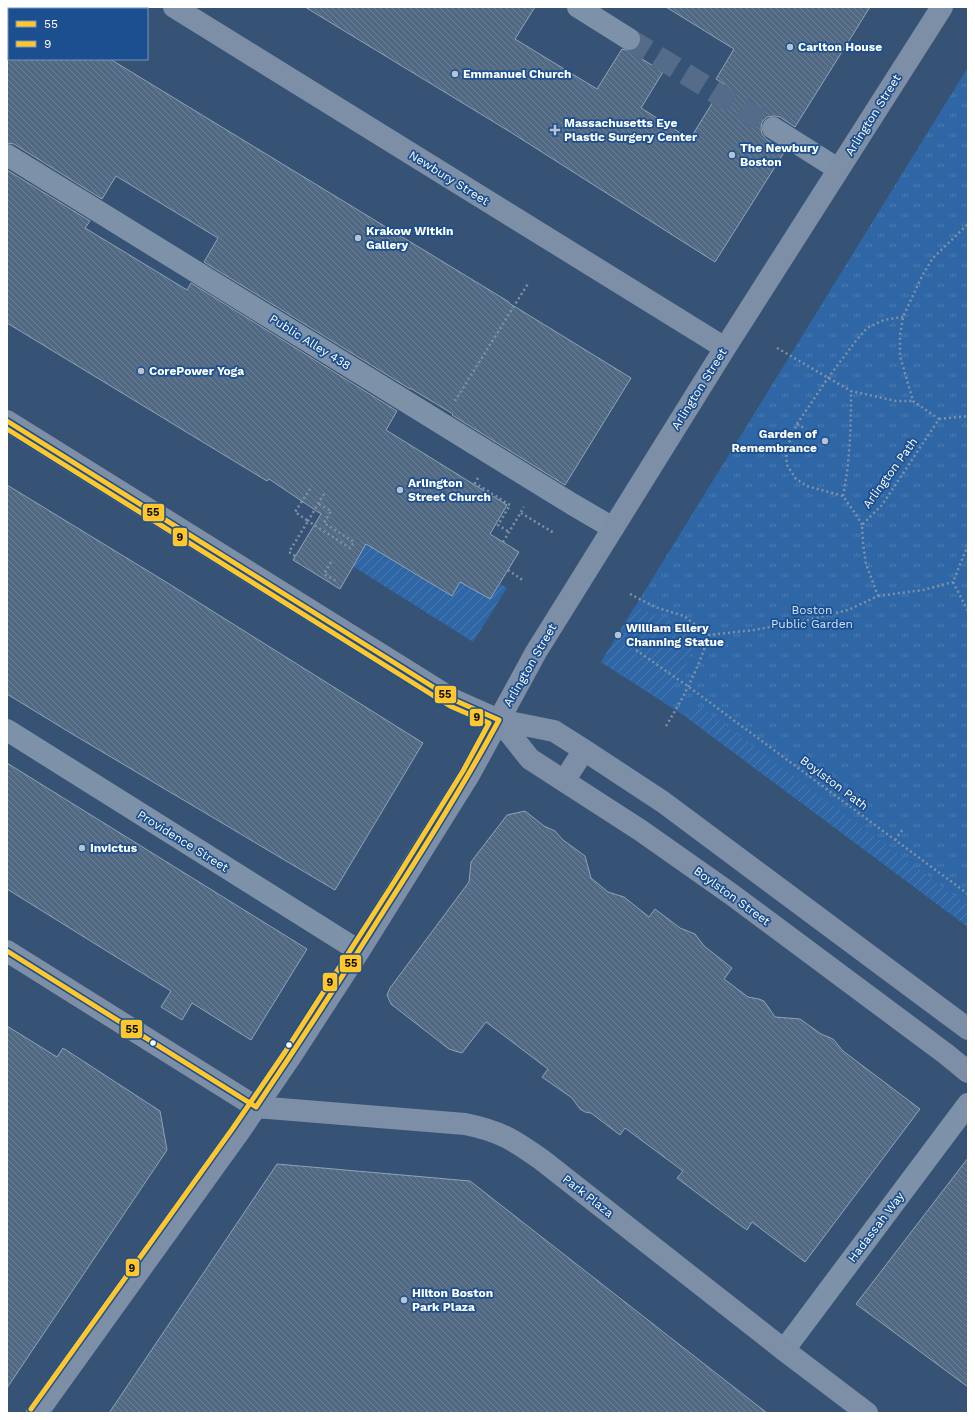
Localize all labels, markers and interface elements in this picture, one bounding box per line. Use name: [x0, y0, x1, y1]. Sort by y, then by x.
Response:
legend: [8, 8, 148, 60]
text: 55: [44, 17, 58, 31]
text: 9: [44, 37, 51, 51]
place label: Carlton House: [798, 40, 882, 54]
marker: Carlton House: [785, 42, 795, 52]
place label: Emmanuel Church: [463, 67, 571, 81]
marker: Emmanuel Church: [450, 69, 460, 79]
street label: Arlington Street: [842, 72, 904, 158]
place label: Massachusetts Eye Plastic Surgery Center: [564, 116, 698, 144]
marker: Massachusetts Eye Plastic Surgery Center: [549, 124, 561, 136]
place label: The Newbury Boston: [740, 141, 819, 169]
street label: Newbury Street: [407, 148, 491, 208]
marker: The Newbury Boston: [727, 150, 737, 160]
place label: Krakow Witkin Gallery: [366, 224, 454, 252]
marker: Krakow Witkin Gallery: [353, 233, 363, 243]
street label: Public Alley 438: [267, 311, 353, 373]
street label: Arlington Street: [668, 346, 730, 432]
place label: CorePower Yoga: [149, 364, 244, 378]
marker: CorePower Yoga: [136, 366, 146, 376]
place label: Garden of Remembrance: [732, 427, 817, 455]
street label: Arlington Path: [860, 435, 920, 511]
marker: Garden of Remembrance: [820, 436, 830, 446]
place label: Arlington Street Church: [408, 476, 491, 504]
marker: Arlington Street Church: [395, 485, 405, 495]
line badge: 55: [142, 503, 165, 522]
text: 55: [147, 506, 159, 519]
line badge: 9: [172, 527, 188, 547]
text: 9: [177, 531, 184, 544]
park label: Boston Public Garden: [771, 603, 853, 631]
street label: Arlington Street: [501, 621, 559, 709]
place label: William Ellery Channing Statue: [626, 621, 724, 649]
marker: William Ellery Channing Statue: [613, 630, 623, 640]
line badge: 55: [434, 685, 457, 704]
text: 55: [439, 688, 451, 701]
line badge: 9: [469, 708, 484, 727]
text: 9: [474, 711, 481, 724]
street label: Boylston Path: [797, 753, 871, 813]
street label: Providence Street: [135, 807, 231, 875]
place label: Invictus: [90, 841, 138, 855]
marker: Invictus: [77, 843, 87, 853]
street label: Boylston Street: [691, 864, 773, 928]
line badge: 55: [339, 954, 362, 973]
text: 55: [345, 957, 357, 970]
line badge: 9: [322, 972, 338, 992]
text: 9: [327, 976, 334, 989]
line badge: 55: [120, 1019, 143, 1039]
text: 55: [126, 1023, 138, 1036]
unlabelled marker: [148, 1038, 158, 1048]
unlabelled marker: [284, 1040, 294, 1050]
street label: Park Plaza: [560, 1172, 616, 1220]
street label: Hadassah Way: [845, 1189, 907, 1265]
line badge: 9: [125, 1258, 140, 1277]
text: 9: [129, 1262, 136, 1275]
place label: Hilton Boston Park Plaza: [412, 1286, 493, 1314]
marker: Hilton Boston Park Plaza: [399, 1295, 409, 1305]

